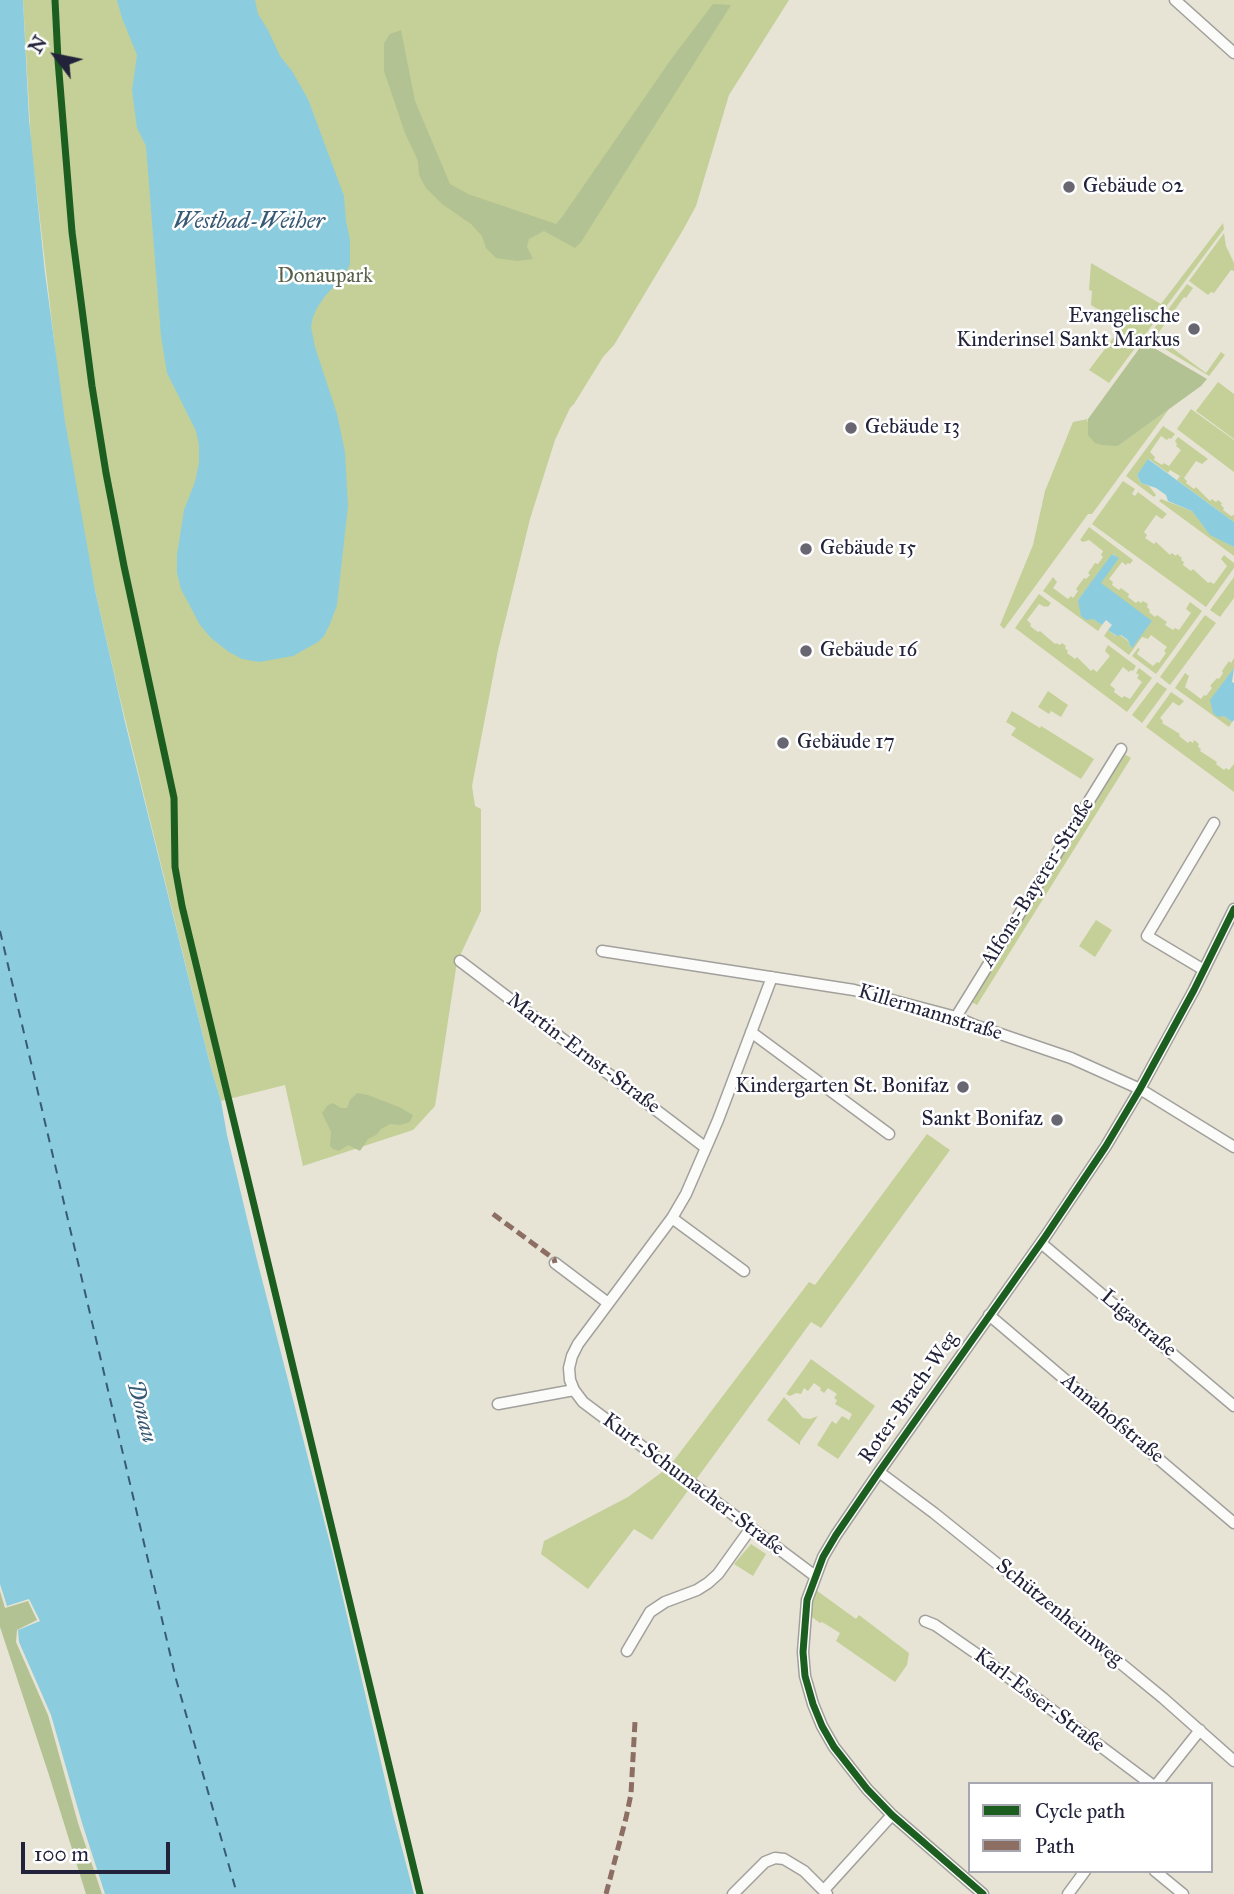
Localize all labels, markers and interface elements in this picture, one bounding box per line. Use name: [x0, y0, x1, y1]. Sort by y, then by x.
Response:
north arrow: [21, 21, 91, 91]
text: N: [24, 32, 52, 58]
place label: Gebäude 02: [1083, 174, 1184, 200]
marker: Gebäude 02: [1061, 179, 1077, 195]
water label: Westbad-Weiher: [173, 208, 325, 236]
park label: Donaupark: [277, 264, 373, 290]
place label: Evangelische Kinderinsel Sankt Markus: [956, 304, 1180, 354]
marker: Evangelische Kinderinsel Sankt Markus: [1186, 321, 1202, 337]
place label: Gebäude 13: [865, 415, 960, 441]
marker: Gebäude 13: [843, 420, 859, 436]
place label: Gebäude 15: [820, 536, 916, 562]
marker: Gebäude 15: [798, 541, 814, 557]
place label: Gebäude 16: [820, 638, 917, 664]
marker: Gebäude 16: [798, 643, 814, 659]
place label: Gebäude 17: [797, 730, 895, 756]
marker: Gebäude 17: [775, 735, 791, 751]
street label: Alfons-Bayerer-Straße: [976, 794, 1100, 972]
street label: Killermannstraße: [855, 979, 1005, 1047]
street label: Martin-Ernst-Straße: [501, 988, 665, 1120]
place label: Kindergarten St. Bonifaz: [735, 1074, 949, 1100]
marker: Kindergarten St. Bonifaz: [955, 1079, 971, 1095]
place label: Sankt Bonifaz: [922, 1107, 1043, 1133]
marker: Sankt Bonifaz: [1049, 1112, 1065, 1128]
street label: Ligastraße: [1095, 1285, 1181, 1363]
street label: Roter-Brach-Weg: [854, 1327, 964, 1469]
street label: Annahofstraße: [1055, 1369, 1169, 1469]
water label: Donau: [119, 1378, 163, 1446]
street label: Kurt-Schumacher-Straße: [597, 1408, 789, 1562]
street label: Schützenheimweg: [990, 1554, 1128, 1672]
street label: Karl-Esser-Straße: [969, 1644, 1109, 1758]
legend: [968, 1782, 1213, 1873]
text: Cycle path: [1035, 1798, 1125, 1824]
scale bar: [24, 1828, 173, 1872]
text: Path: [1035, 1833, 1075, 1859]
text: 100 m: [34, 1841, 89, 1867]

